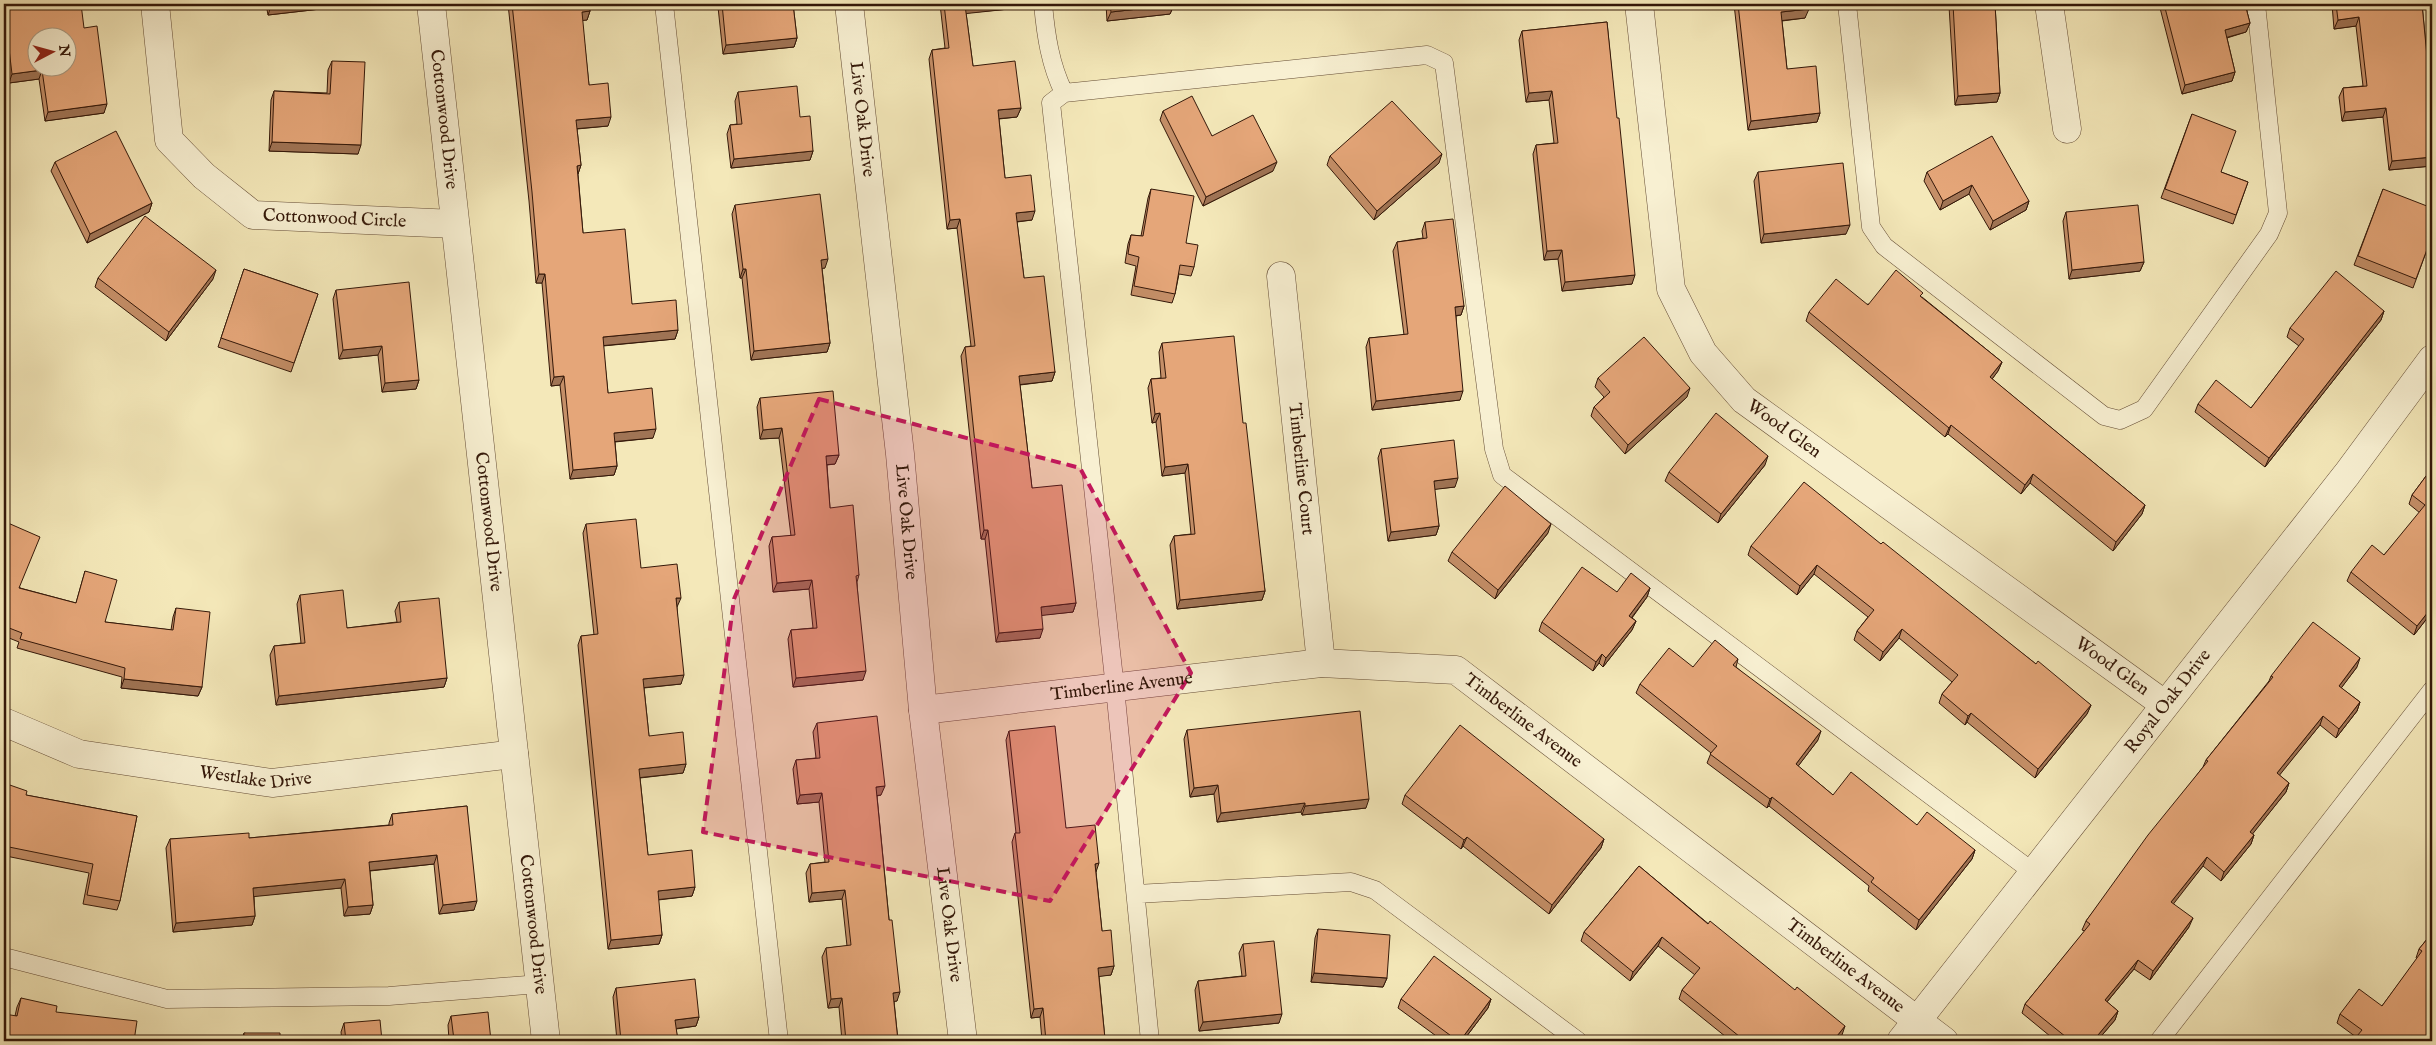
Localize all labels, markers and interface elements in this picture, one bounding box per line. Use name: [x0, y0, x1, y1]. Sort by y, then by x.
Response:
north arrow: [28, 28, 78, 78]
text: N: [54, 43, 74, 58]
street label: Cottonwood Drive: [425, 48, 463, 190]
street label: Live Oak Drive: [844, 60, 880, 178]
street label: Cottonwood Circle: [262, 204, 407, 233]
street label: Wood Glen: [1742, 394, 1826, 464]
street label: Timberline Court: [1283, 402, 1319, 536]
street label: Cottonwood Drive: [469, 451, 508, 593]
street label: Live Oak Drive: [889, 463, 923, 581]
street label: Wood Glen: [2070, 632, 2154, 701]
street label: Royal Oak Drive: [2120, 645, 2216, 758]
street label: Timberline Avenue: [1049, 667, 1194, 706]
street label: Timberline Avenue: [1459, 668, 1587, 773]
street label: Westlake Drive: [198, 761, 313, 795]
street label: Cottonwood Drive: [514, 853, 552, 995]
street label: Live Oak Drive: [931, 866, 967, 983]
street label: Timberline Avenue: [1781, 914, 1909, 1018]

